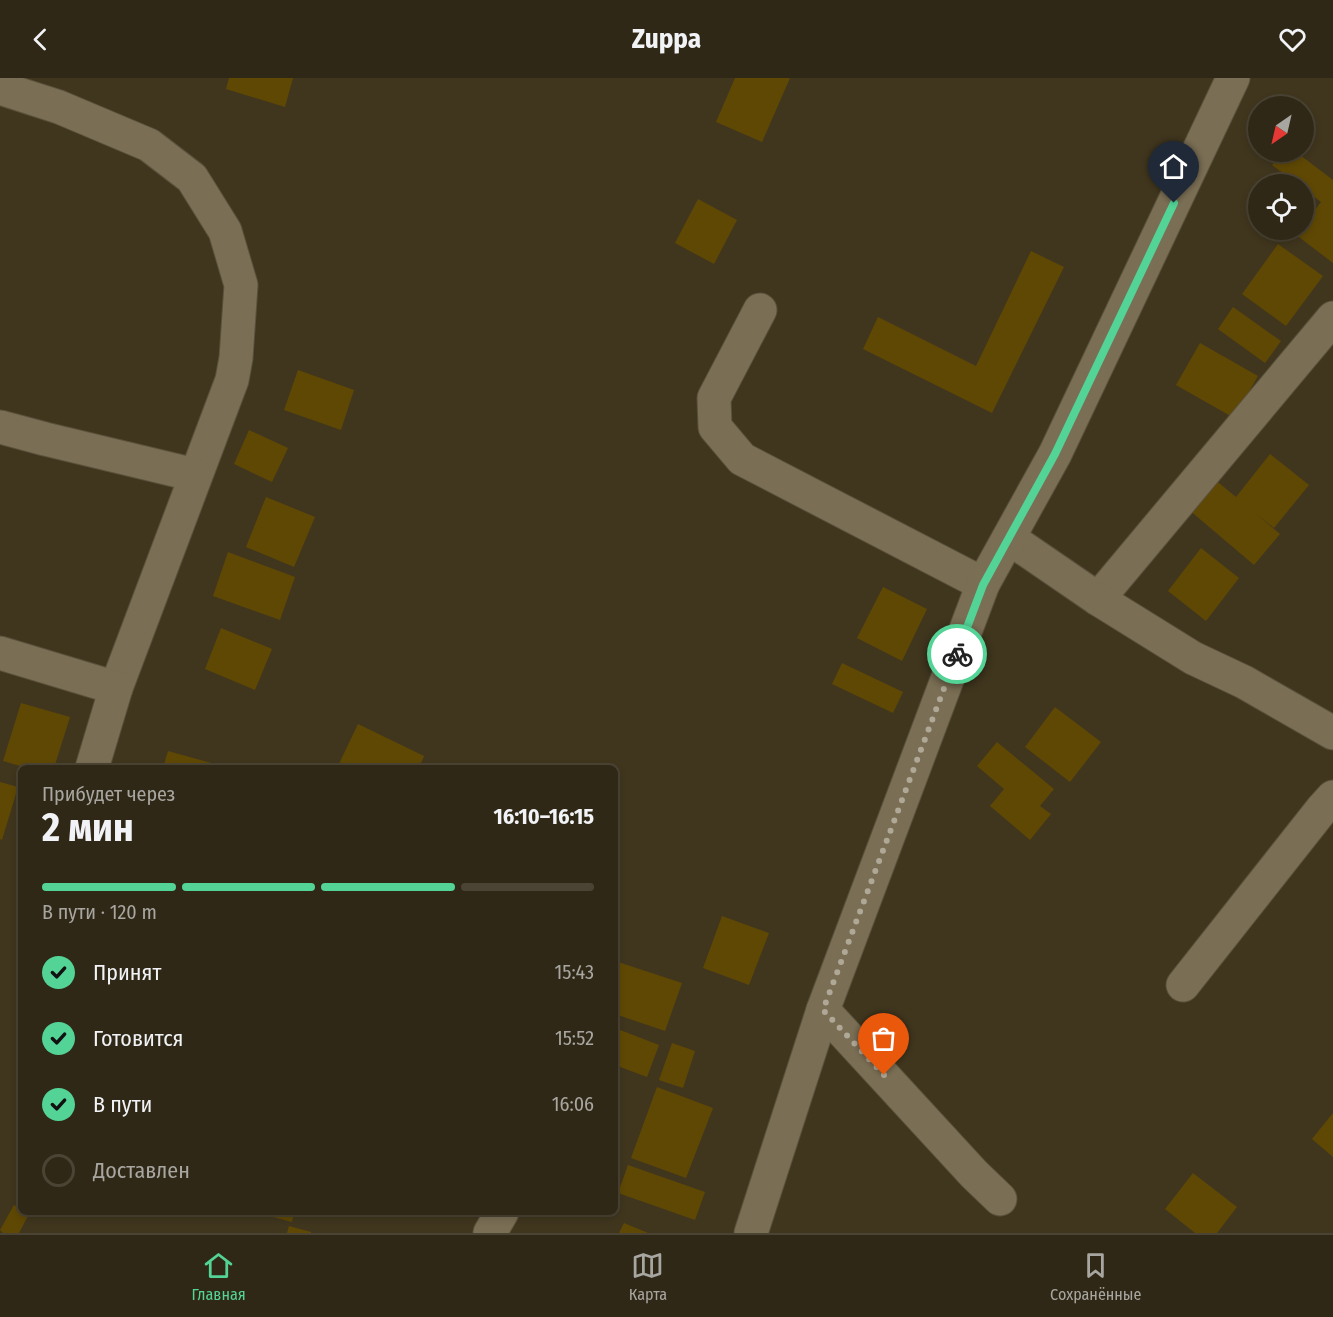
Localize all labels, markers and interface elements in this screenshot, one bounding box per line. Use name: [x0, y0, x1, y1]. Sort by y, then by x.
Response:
icon: back: [24, 23, 57, 56]
text: Zuppa: [632, 23, 701, 55]
icon: heart: [1276, 23, 1309, 56]
north arrow: [1248, 96, 1314, 162]
map controls: [1248, 96, 1314, 240]
pin: [1148, 141, 1199, 203]
icon: home: [1157, 150, 1190, 183]
button: locate: [1248, 174, 1314, 240]
courier: [927, 624, 987, 684]
icon: bike: [941, 638, 974, 671]
text: Прибудет через: [42, 782, 175, 806]
text: 16:10–16:15: [493, 803, 594, 830]
text: 2 мин: [42, 805, 134, 851]
text: В пути · 120 m: [42, 900, 157, 924]
icon: check: [42, 956, 75, 989]
text: Принят: [93, 959, 161, 986]
text: 15:43: [554, 960, 594, 984]
pin: [858, 1013, 909, 1075]
icon: check: [42, 1022, 75, 1055]
icon: bag: [867, 1022, 900, 1055]
text: Готовится: [93, 1025, 184, 1052]
text: 15:52: [555, 1026, 594, 1050]
icon: check: [42, 1088, 75, 1121]
text: В пути: [93, 1091, 152, 1118]
text: 16:06: [552, 1092, 594, 1116]
text: Доставлен: [93, 1157, 190, 1184]
tab: Главная: [192, 1249, 246, 1304]
tab: Карта: [629, 1249, 667, 1304]
tab: Сохранённые: [1050, 1249, 1141, 1304]

